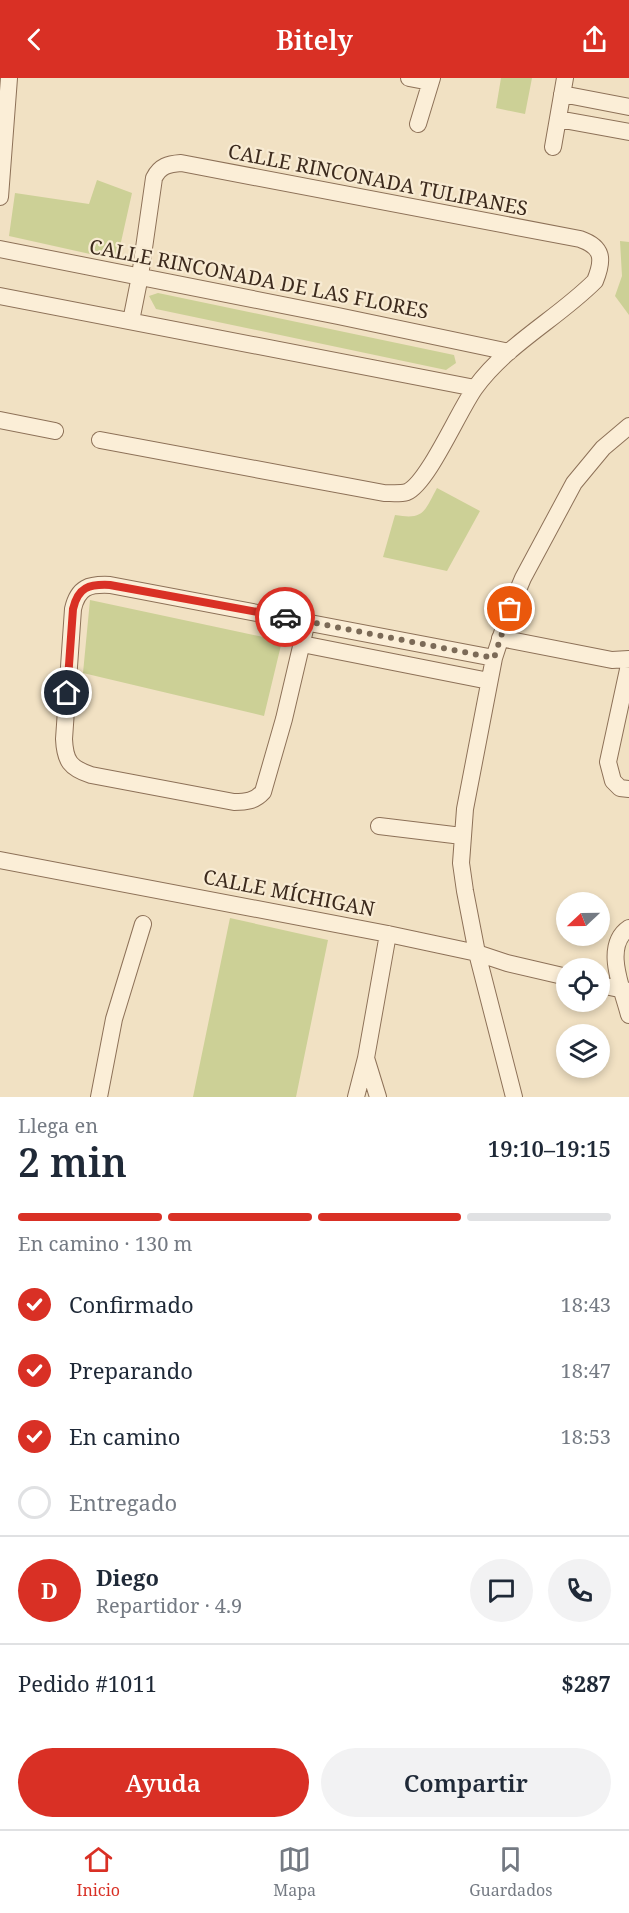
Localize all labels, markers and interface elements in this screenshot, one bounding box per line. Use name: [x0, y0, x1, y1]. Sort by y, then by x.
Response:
text: Bitely: [276, 21, 353, 58]
icon: back: [18, 23, 51, 56]
icon: share: [578, 23, 611, 56]
street label: CALLE RINCONADA TULIPANES: [226, 137, 530, 222]
street label: CALLE RINCONADA DE LAS FLORES: [87, 232, 431, 325]
pin: [484, 583, 535, 634]
courier: [255, 587, 315, 647]
icon: bag: [493, 592, 526, 625]
icon: car: [269, 601, 302, 634]
pin: [41, 667, 92, 718]
icon: home: [50, 676, 83, 709]
street label: CALLE MÍCHIGAN: [201, 863, 377, 922]
north arrow: [556, 892, 610, 946]
map controls: [556, 892, 610, 1078]
button: locate: [556, 958, 610, 1012]
button: layers: [556, 1024, 610, 1078]
text: Llega en: [18, 1112, 98, 1139]
text: 19:10–19:15: [488, 1133, 611, 1163]
text: 2 min: [18, 1135, 127, 1188]
text: En camino · 130 m: [18, 1230, 192, 1257]
icon: check: [18, 1288, 51, 1321]
text: Confirmado: [69, 1289, 194, 1319]
text: 18:43: [561, 1291, 611, 1318]
icon: check: [18, 1354, 51, 1387]
text: Preparando: [69, 1355, 193, 1385]
text: 18:47: [561, 1357, 611, 1384]
icon: check: [18, 1420, 51, 1453]
text: En camino: [69, 1421, 181, 1451]
text: 18:53: [561, 1423, 611, 1450]
text: Entregado: [69, 1487, 177, 1517]
button: chat: [470, 1559, 533, 1622]
button: phone: [548, 1559, 611, 1622]
text: Diego: [96, 1562, 159, 1592]
text: D: [41, 1575, 58, 1605]
text: Repartidor · 4.9: [96, 1592, 242, 1619]
text: Pedido #1011: [18, 1668, 157, 1698]
text: $287: [561, 1668, 611, 1698]
button: Ayuda: [18, 1748, 309, 1817]
button: Compartir: [321, 1748, 611, 1817]
tab: Inicio: [77, 1843, 120, 1901]
tab: Mapa: [273, 1843, 316, 1901]
tab: Guardados: [469, 1843, 552, 1901]

